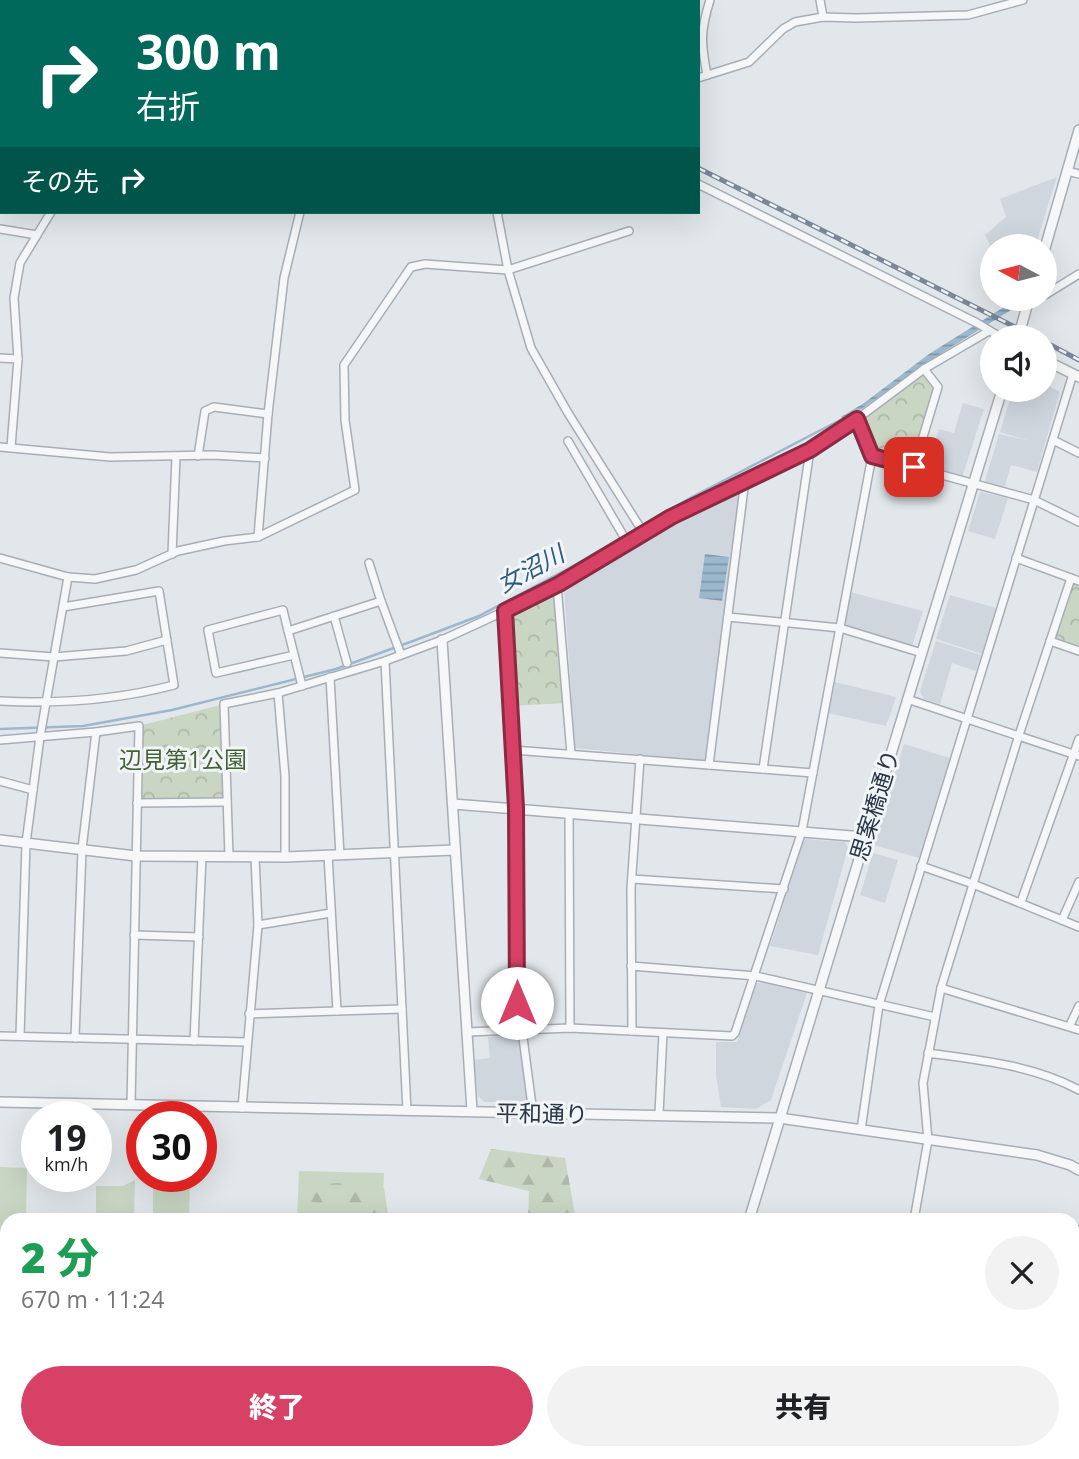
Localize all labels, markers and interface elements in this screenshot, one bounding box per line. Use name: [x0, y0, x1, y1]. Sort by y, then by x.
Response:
text: 300 m: [136, 18, 281, 84]
icon: right: [21, 28, 112, 119]
text: 右折: [136, 84, 200, 127]
icon: right: [113, 161, 151, 199]
text: その先: [21, 163, 99, 199]
north arrow: [980, 234, 1057, 312]
map controls: [980, 234, 1057, 402]
button: sound: [980, 325, 1057, 402]
pin: [884, 437, 944, 497]
icon: arrive: [895, 448, 933, 486]
water label: 女沼川: [490, 535, 572, 599]
park label: 辺見第1公園: [119, 743, 247, 775]
street label: 思案橋通り: [842, 745, 906, 865]
position arrow: [480, 966, 554, 1040]
street label: 平和通り: [496, 1096, 588, 1130]
speed limit sign: 30: [126, 1101, 217, 1192]
text: 19: [46, 1114, 87, 1161]
text: km/h: [45, 1152, 88, 1176]
text: 2 分: [21, 1228, 99, 1285]
button: close: [985, 1236, 1059, 1310]
text: 670 m · 11:24: [21, 1283, 164, 1315]
button: 終了: [21, 1366, 533, 1446]
button: 共有: [547, 1366, 1059, 1446]

